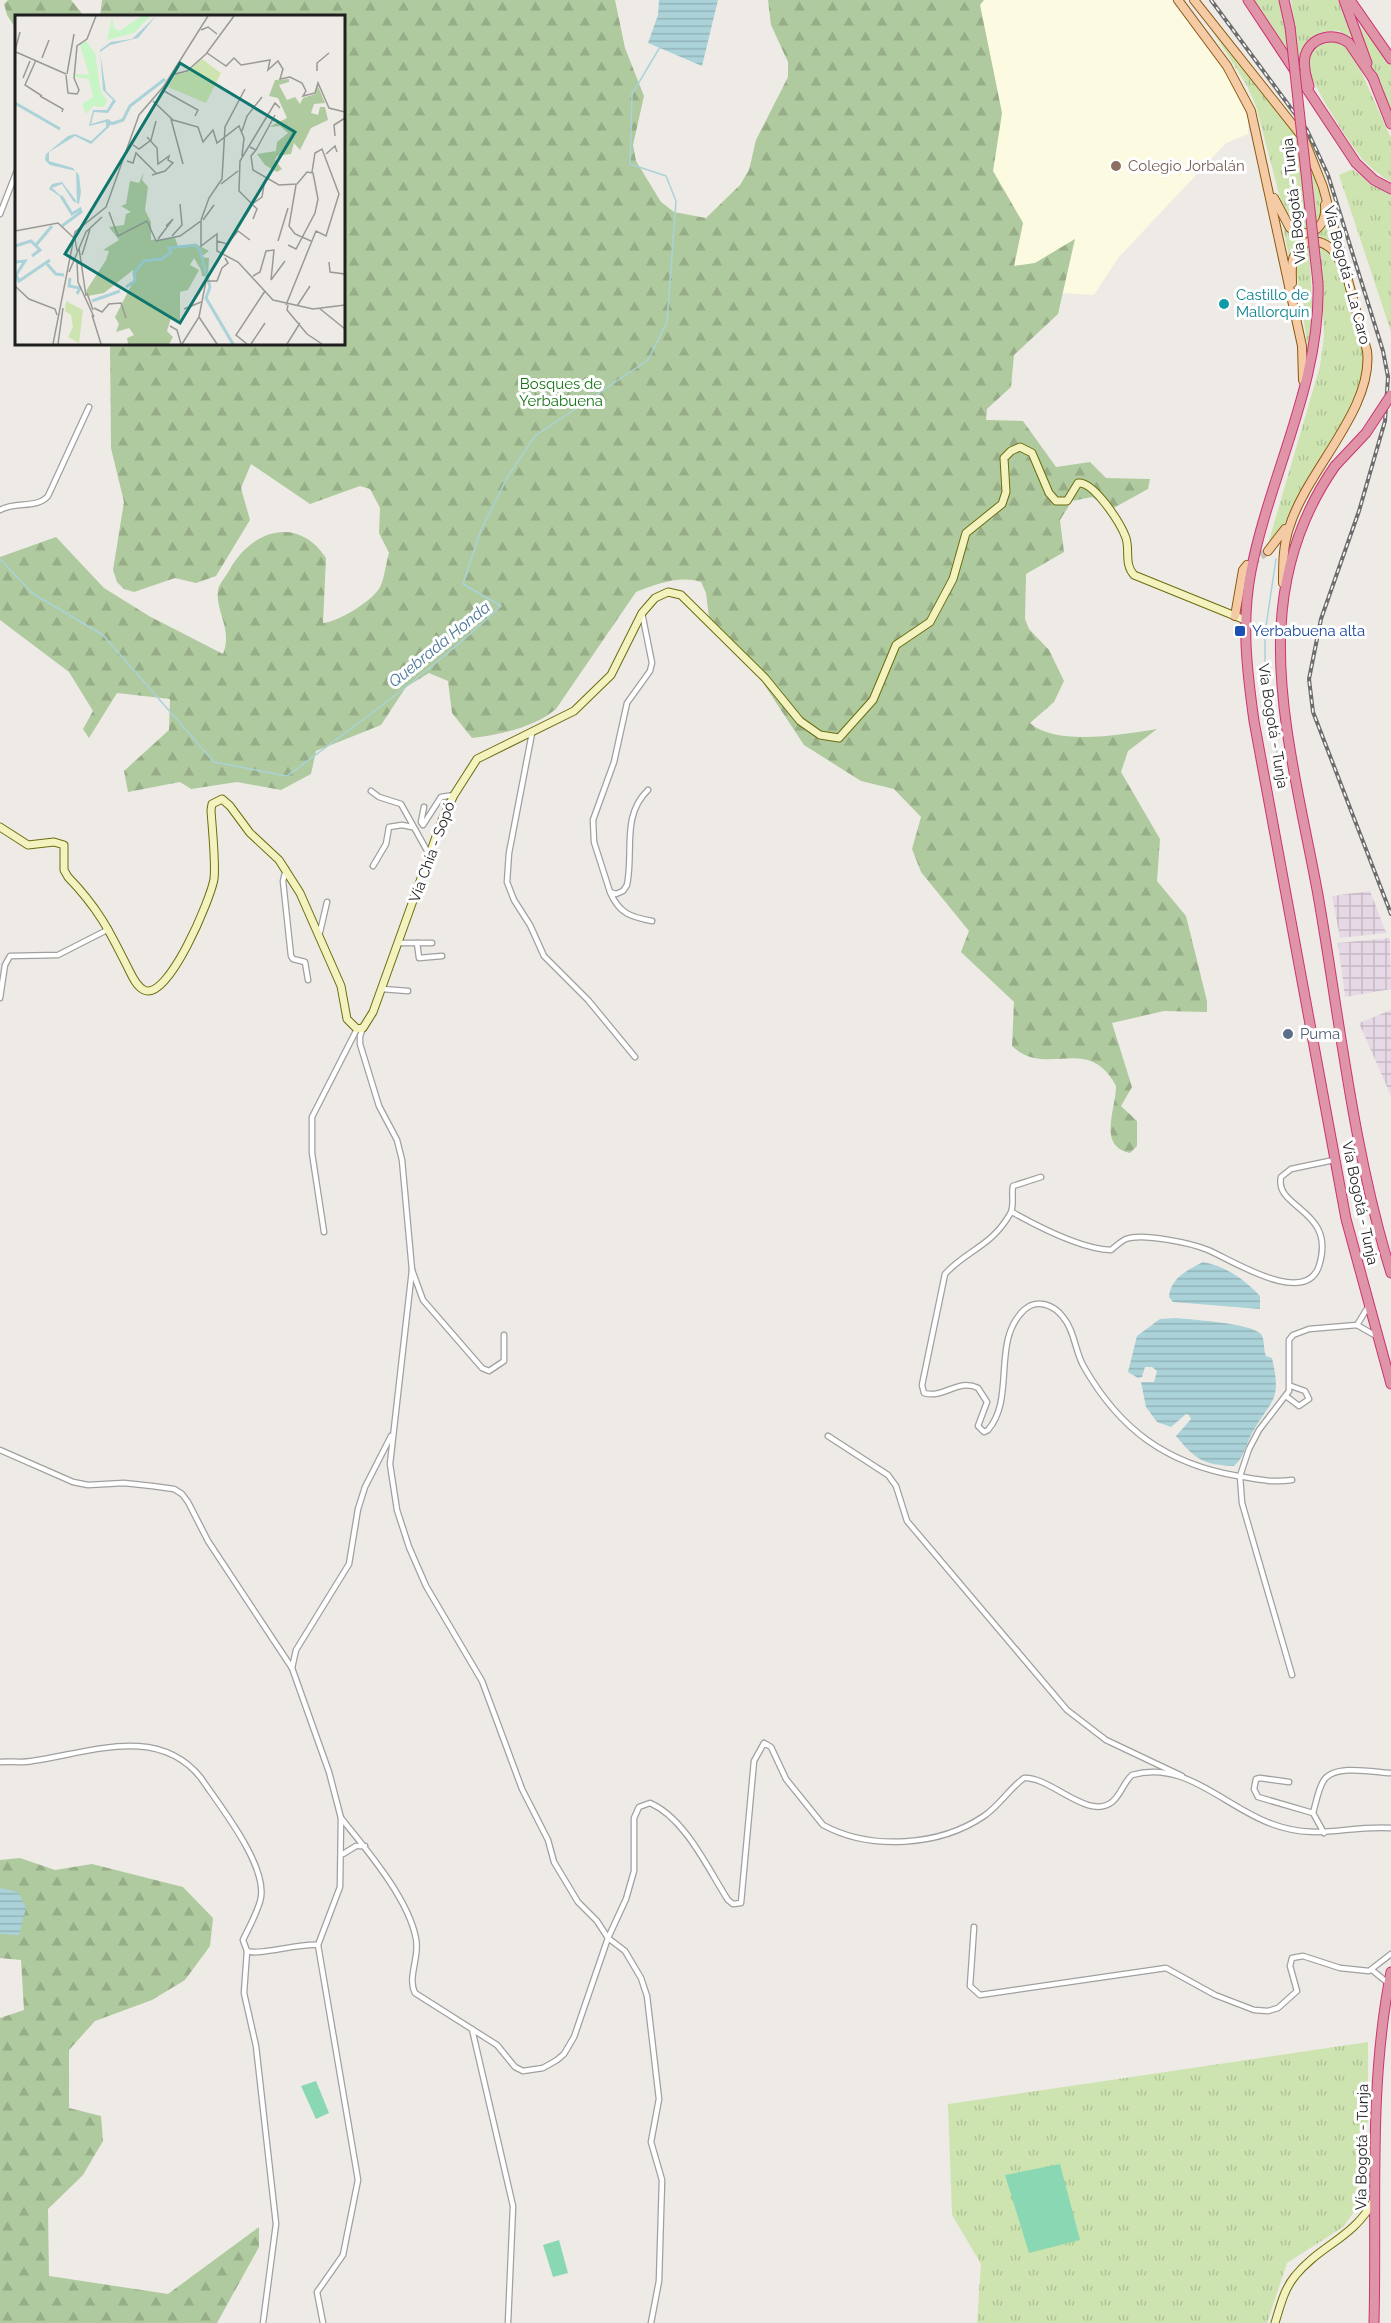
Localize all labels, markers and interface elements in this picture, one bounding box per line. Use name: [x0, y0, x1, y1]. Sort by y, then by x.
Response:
inset map: [15, 15, 345, 345]
street label: Vía Bogotá - Tunja: [1278, 137, 1310, 265]
place label: Colegio Jorbalán: [1128, 157, 1245, 175]
marker: Colegio Jorbalán: [1109, 159, 1123, 173]
street label: Vía Bogotá - La Caro: [1320, 204, 1374, 346]
place label: Castillo de Mallorquín: [1236, 286, 1310, 321]
marker: Castillo de Mallorquín: [1217, 297, 1231, 311]
park label: Bosques de Yerbabuena: [519, 375, 603, 410]
water label: Quebrada Honda: [385, 597, 494, 691]
place label: Yerbabuena alta: [1252, 622, 1365, 640]
marker: Yerbabuena alta: [1233, 624, 1247, 638]
street label: Vía Bogotá - Tunja: [1254, 662, 1292, 790]
street label: Vía Chía - Sopó: [405, 799, 459, 905]
place label: Puma: [1300, 1025, 1340, 1043]
marker: Puma: [1281, 1027, 1295, 1041]
street label: Vía Bogotá - Tunja: [1338, 1139, 1382, 1267]
street label: Vía Bogotá - Tunja: [1352, 2084, 1372, 2210]

